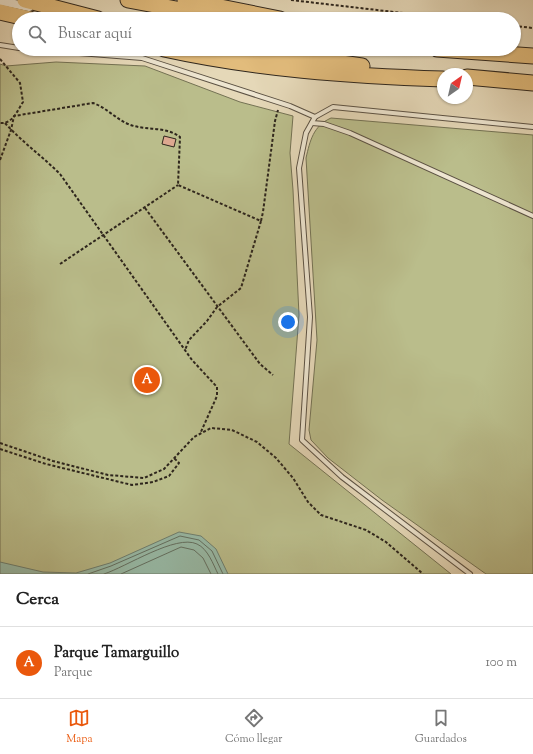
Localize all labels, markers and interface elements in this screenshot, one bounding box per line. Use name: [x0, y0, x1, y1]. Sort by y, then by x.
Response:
search box: [12, 12, 521, 56]
icon: search: [26, 23, 48, 45]
text: Buscar aquí: [58, 24, 132, 45]
north arrow: [437, 68, 473, 104]
your location: [278, 312, 298, 332]
pin: A: [134, 365, 160, 395]
text: Cerca: [16, 588, 59, 612]
text: Parque Tamarguillo: [54, 643, 179, 664]
text: A: [24, 654, 34, 672]
text: 100 m: [485, 654, 517, 672]
text: Parque: [54, 664, 93, 682]
tab: Mapa: [66, 707, 92, 747]
tab: Cómo llegar: [225, 707, 282, 747]
tab: Guardados: [415, 707, 467, 747]

